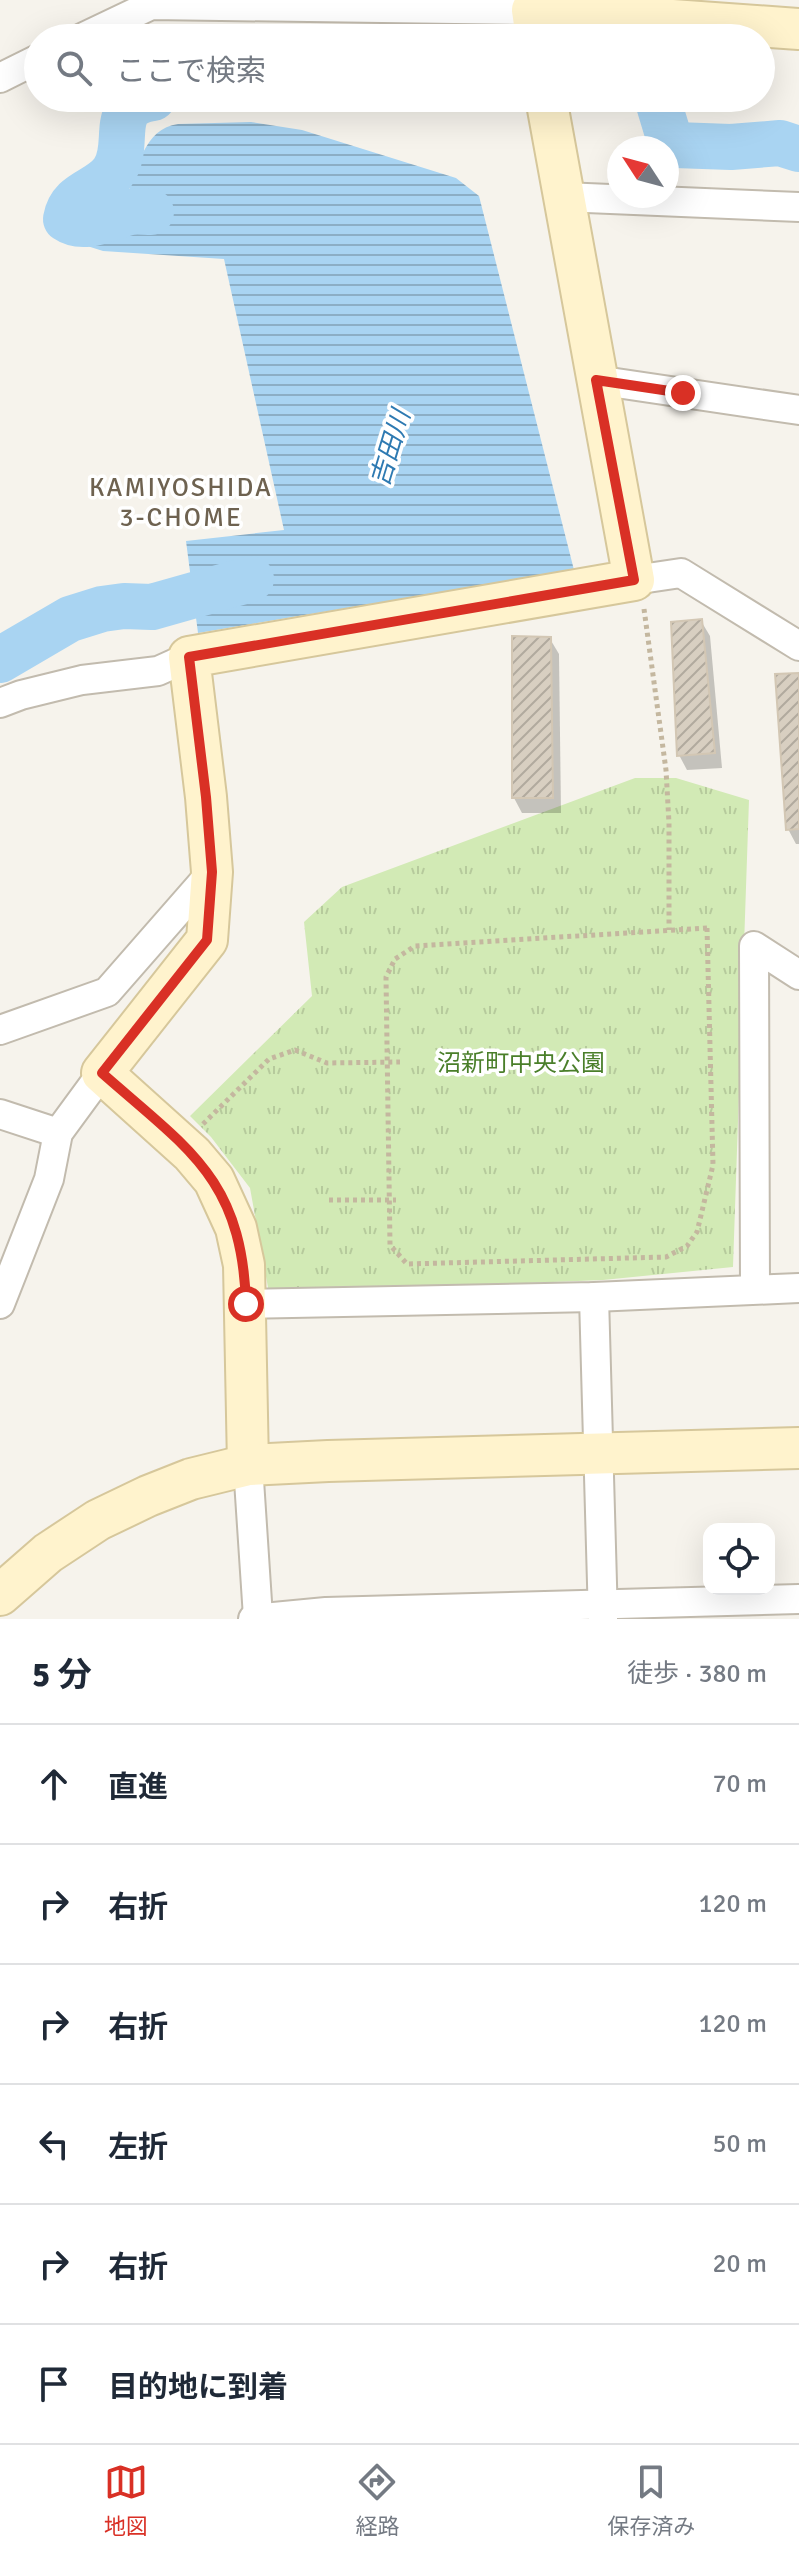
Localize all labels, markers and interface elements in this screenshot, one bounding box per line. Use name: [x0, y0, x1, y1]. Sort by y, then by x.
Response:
search box: [24, 24, 775, 112]
icon: search: [52, 46, 96, 90]
text: ここで検索: [116, 53, 266, 90]
north arrow: [607, 136, 679, 208]
route end: [665, 375, 701, 411]
water label: 吉田川: [364, 403, 419, 490]
district label: KAMIYOSHIDA 3-CHOME: [89, 472, 273, 534]
park label: 沼新町中央公園: [437, 1048, 605, 1078]
route start: [228, 1286, 264, 1322]
map controls: [703, 1523, 775, 1595]
button: locate: [703, 1523, 775, 1595]
text: 5 分: [32, 1654, 92, 1696]
text: 徒歩 · 380 m: [627, 1658, 767, 1690]
icon: ahead: [32, 1762, 76, 1806]
text: 70 m: [712, 1768, 767, 1800]
text: 直進: [108, 1769, 168, 1806]
icon: right: [32, 1882, 76, 1926]
text: 120 m: [698, 1888, 767, 1920]
text: 右折: [108, 1889, 168, 1926]
icon: right: [32, 2002, 76, 2046]
text: 120 m: [698, 2008, 767, 2040]
text: 右折: [108, 2009, 168, 2046]
icon: left: [32, 2122, 76, 2166]
text: 50 m: [712, 2128, 767, 2160]
text: 左折: [108, 2129, 168, 2166]
icon: right: [32, 2242, 76, 2286]
text: 20 m: [712, 2248, 767, 2280]
text: 右折: [108, 2249, 168, 2286]
icon: arrive: [32, 2362, 76, 2406]
text: 目的地に到着: [108, 2369, 288, 2406]
tab: 地図: [104, 2460, 148, 2540]
tab: 経路: [355, 2460, 399, 2540]
tab: 保存済み: [607, 2460, 695, 2540]

